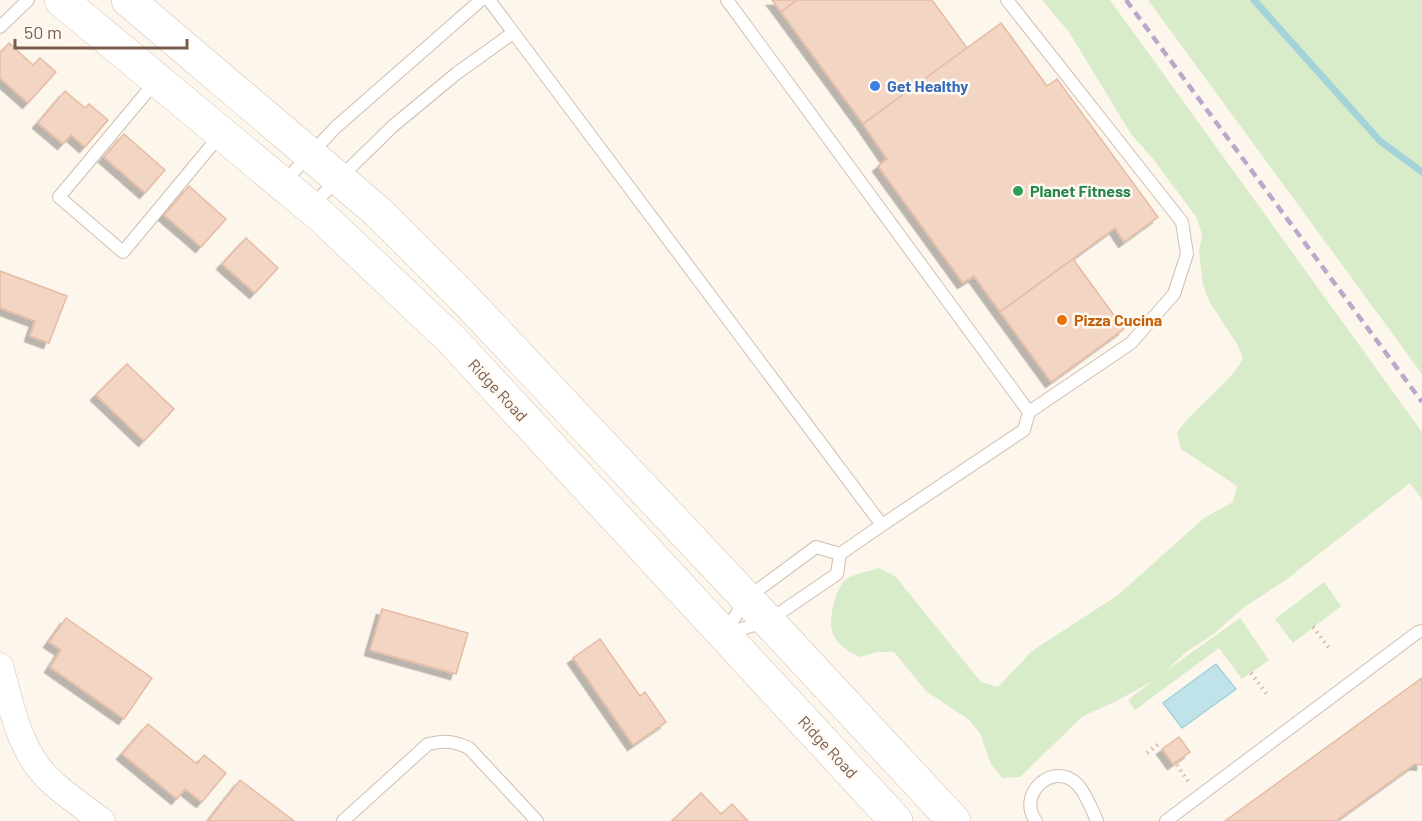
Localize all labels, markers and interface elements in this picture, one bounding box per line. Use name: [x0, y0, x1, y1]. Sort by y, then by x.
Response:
scale bar: [15, 12, 188, 50]
text: 50 m: [24, 21, 62, 43]
place label: Get Healthy: [887, 76, 968, 95]
marker: Get Healthy: [868, 79, 882, 93]
place label: Planet Fitness: [1030, 181, 1131, 200]
marker: Planet Fitness: [1011, 184, 1025, 198]
place label: Pizza Cucina: [1074, 310, 1162, 329]
marker: Pizza Cucina: [1055, 313, 1069, 327]
street label: Ridge Road: [465, 355, 532, 425]
street label: Ridge Road: [795, 712, 862, 782]

